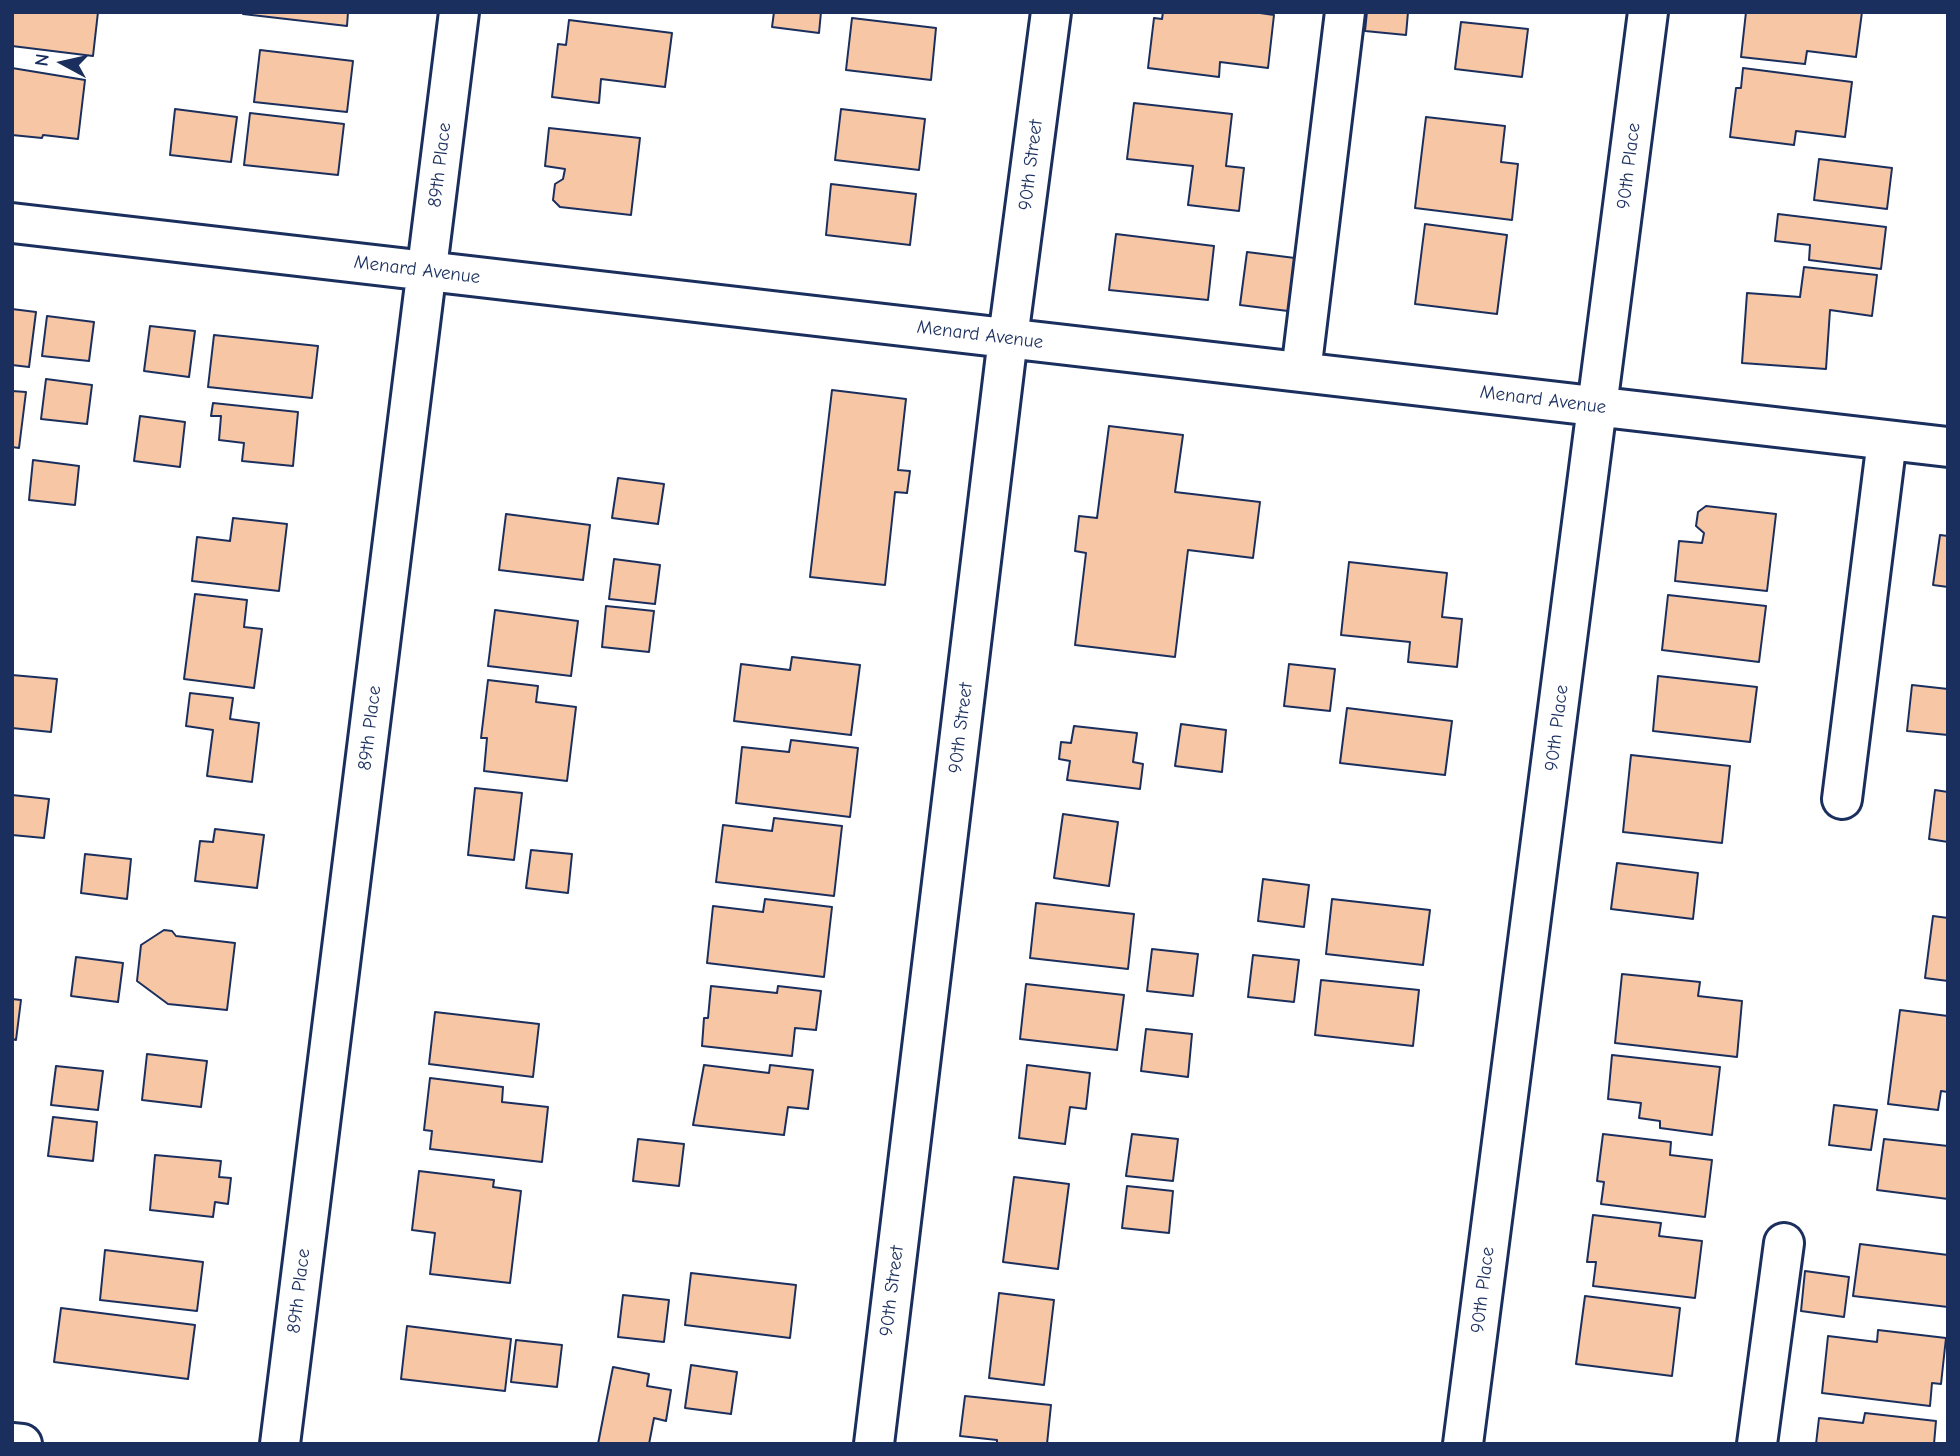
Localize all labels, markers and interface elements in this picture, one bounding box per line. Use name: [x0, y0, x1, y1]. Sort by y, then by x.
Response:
north arrow: [28, 28, 98, 98]
text: N: [30, 52, 54, 68]
street label: 90th Street: [1014, 118, 1048, 212]
street label: 89th Place: [423, 121, 457, 209]
street label: 90th Place: [1612, 121, 1646, 211]
street label: Menard Avenue: [353, 251, 481, 289]
street label: Menard Avenue: [916, 316, 1044, 354]
street label: Menard Avenue: [1479, 381, 1607, 419]
street label: 90th Street: [944, 681, 978, 775]
street label: 90th Place: [1540, 683, 1574, 773]
street label: 89th Place: [353, 684, 387, 772]
street label: 90th Street: [875, 1244, 909, 1338]
street label: 90th Place: [1466, 1245, 1500, 1335]
street label: 89th Place: [282, 1247, 316, 1335]

